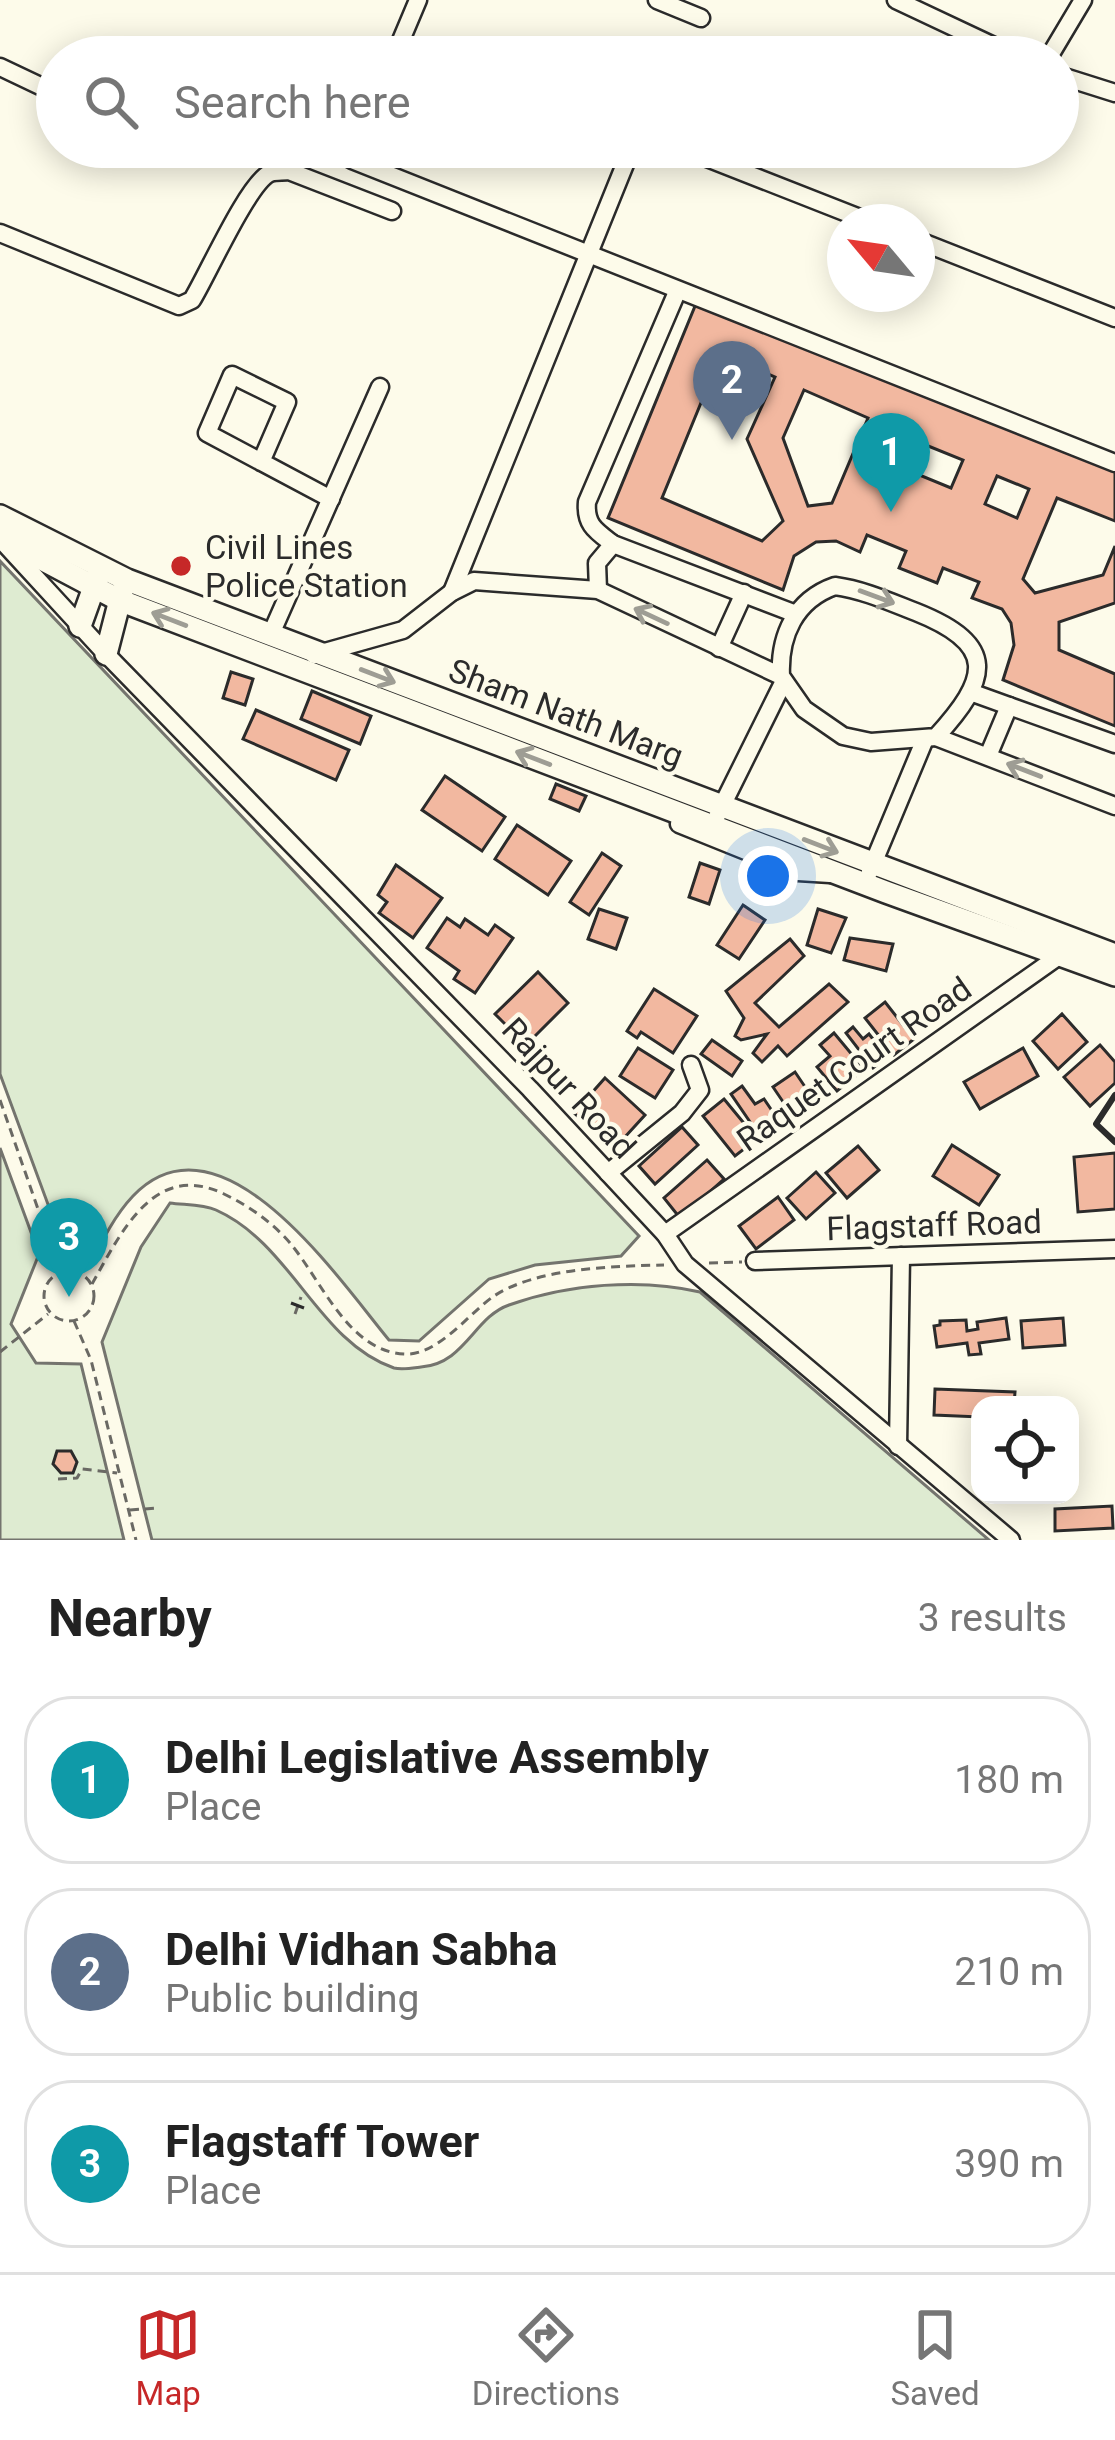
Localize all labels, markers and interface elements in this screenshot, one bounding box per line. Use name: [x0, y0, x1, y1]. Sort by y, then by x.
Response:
search box: [36, 36, 1079, 168]
icon: search: [78, 69, 144, 135]
text: Search here: [174, 76, 411, 129]
north arrow: [827, 204, 935, 312]
pin: 2: [693, 341, 771, 440]
pin: 1: [852, 413, 930, 512]
place label: Civil Lines Police Station: [205, 528, 408, 605]
marker: Civil Lines Police Station: [168, 553, 194, 579]
one-way arrow: [858, 588, 895, 609]
one-way arrow: [634, 604, 670, 626]
one-way arrow: [151, 607, 188, 629]
street label: Sham Nath Marg: [443, 650, 689, 776]
one-way arrow: [359, 666, 396, 688]
one-way arrow: [515, 746, 552, 768]
one-way arrow: [1006, 758, 1043, 780]
one-way arrow: [801, 837, 838, 859]
your location: [738, 846, 798, 906]
street label: Raquet Court Road: [729, 969, 979, 1159]
street label: Rajpur Road: [494, 1010, 644, 1166]
pin: 3: [30, 1198, 108, 1297]
street label: Flagstaff Road: [826, 1202, 1042, 1248]
map controls: [971, 1396, 1079, 1504]
button: locate: [971, 1396, 1079, 1504]
text: Nearby: [48, 1589, 212, 1648]
text: 3 results: [918, 1595, 1067, 1641]
text: Delhi Legislative Assembly: [165, 1731, 709, 1784]
text: 1: [79, 1757, 101, 1803]
text: 180 m: [954, 1757, 1064, 1803]
text: Place: [165, 1784, 261, 1830]
text: Delhi Vidhan Sabha: [165, 1923, 557, 1976]
text: 2: [79, 1949, 101, 1995]
text: 210 m: [954, 1949, 1064, 1995]
text: Public building: [165, 1976, 419, 2022]
text: Flagstaff Tower: [165, 2115, 479, 2168]
text: 3: [79, 2141, 101, 2187]
text: 390 m: [954, 2141, 1064, 2187]
text: Place: [165, 2168, 261, 2214]
tab: Map: [135, 2302, 201, 2413]
tab: Directions: [472, 2302, 620, 2413]
tab: Saved: [891, 2302, 980, 2413]

